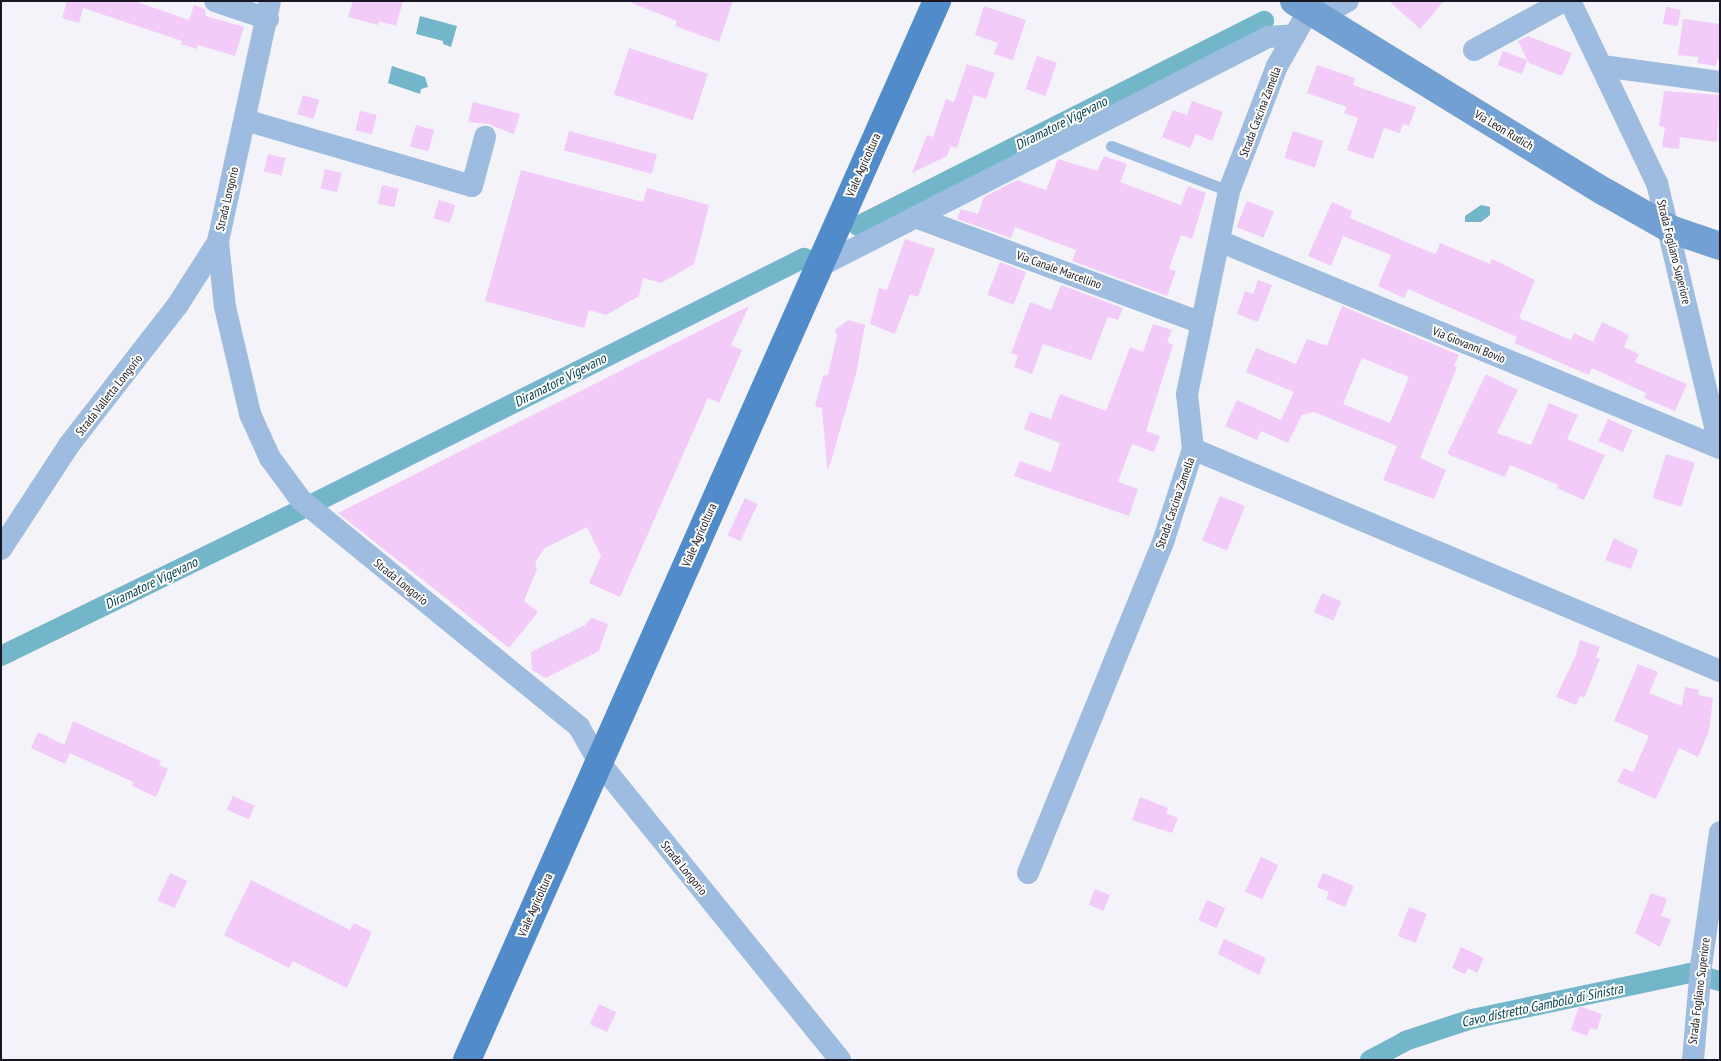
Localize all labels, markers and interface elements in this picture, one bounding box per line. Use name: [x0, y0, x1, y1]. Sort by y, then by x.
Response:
street label: Strada Cascina Zamella: [1236, 65, 1284, 159]
water label: Diramatore Vigevano: [1012, 93, 1110, 153]
street label: Via Leon Rudich: [1472, 107, 1536, 153]
street label: Viale Agricoltura: [842, 131, 884, 199]
street label: Strada Longorio: [213, 166, 241, 232]
street label: Strada Fogliano Superiore: [1654, 198, 1694, 306]
street label: Via Canale Marcellino: [1015, 248, 1103, 292]
street label: Via Giovanni Bovio: [1430, 324, 1508, 366]
water label: Diramatore Vigevano: [511, 350, 609, 410]
street label: Strada Valletta Longorio: [73, 351, 145, 439]
street label: Strada Cascina Zamella: [1153, 455, 1197, 551]
street label: Viale Agricoltura: [678, 501, 720, 569]
water label: Diramatore Vigevano: [102, 553, 200, 613]
street label: Strada Longorio: [371, 556, 431, 608]
street label: Strada Longorio: [658, 838, 710, 898]
street label: Viale Agricoltura: [514, 871, 556, 939]
street label: Strada Fogliano Superiore: [1685, 937, 1713, 1045]
water label: Cavo distretto Gambolò di Sinistra: [1460, 980, 1624, 1030]

